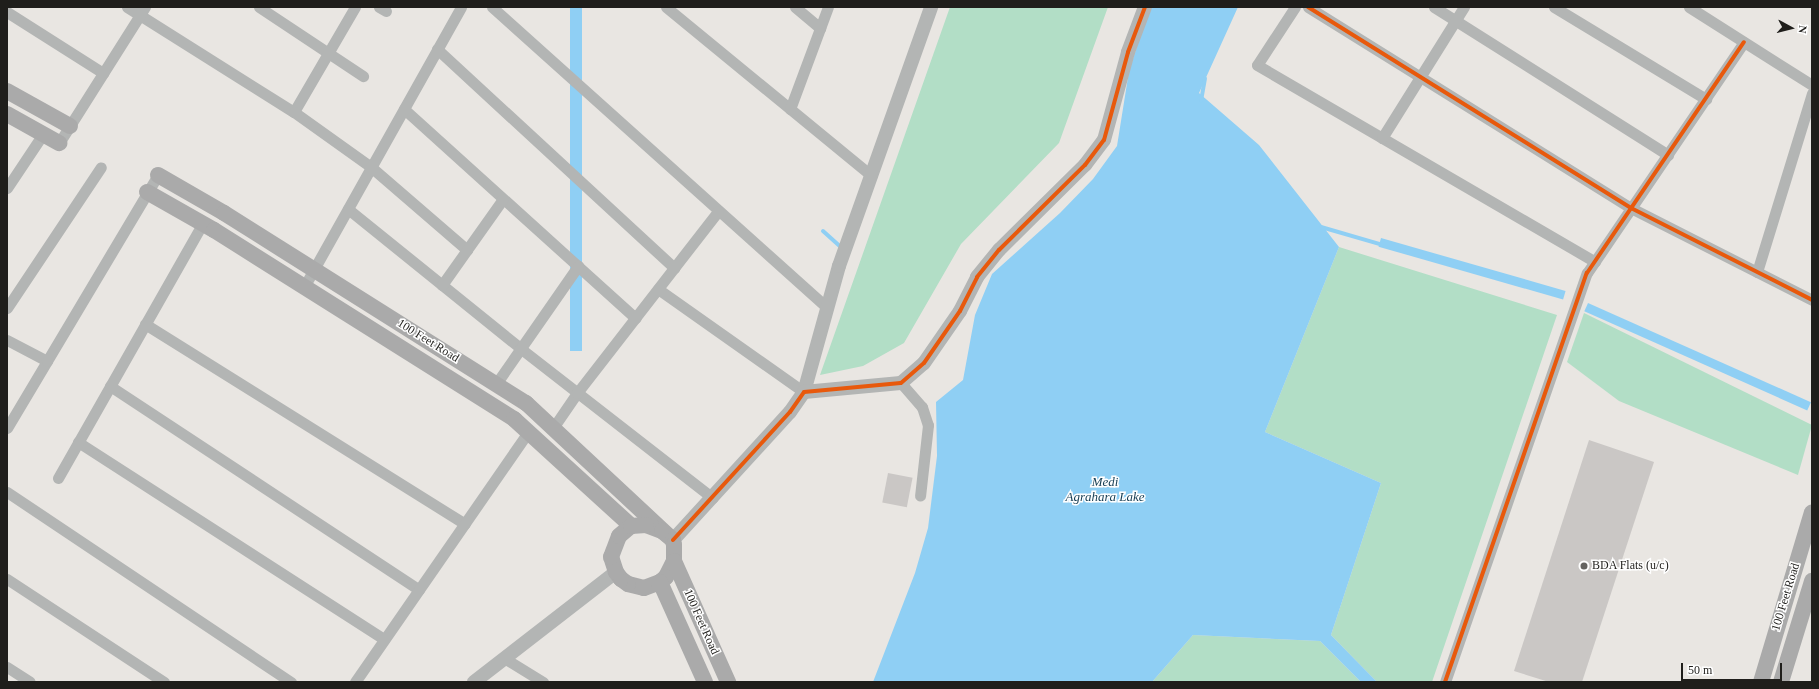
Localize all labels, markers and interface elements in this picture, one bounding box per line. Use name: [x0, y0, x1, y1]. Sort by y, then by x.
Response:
north arrow: [1771, 8, 1811, 48]
text: N: [1796, 25, 1809, 34]
street label: 100 Feet Road: [395, 316, 461, 366]
water label: Medi Agrahara Lake: [1065, 475, 1145, 506]
place label: BDA Flats (u/c): [1592, 559, 1669, 573]
marker: BDA Flats (u/c): [1579, 561, 1589, 571]
street label: 100 Feet Road: [1769, 561, 1803, 633]
street label: 100 Feet Road: [680, 587, 722, 657]
scale bar: [1683, 655, 1784, 681]
text: 50 m: [1688, 663, 1712, 677]

